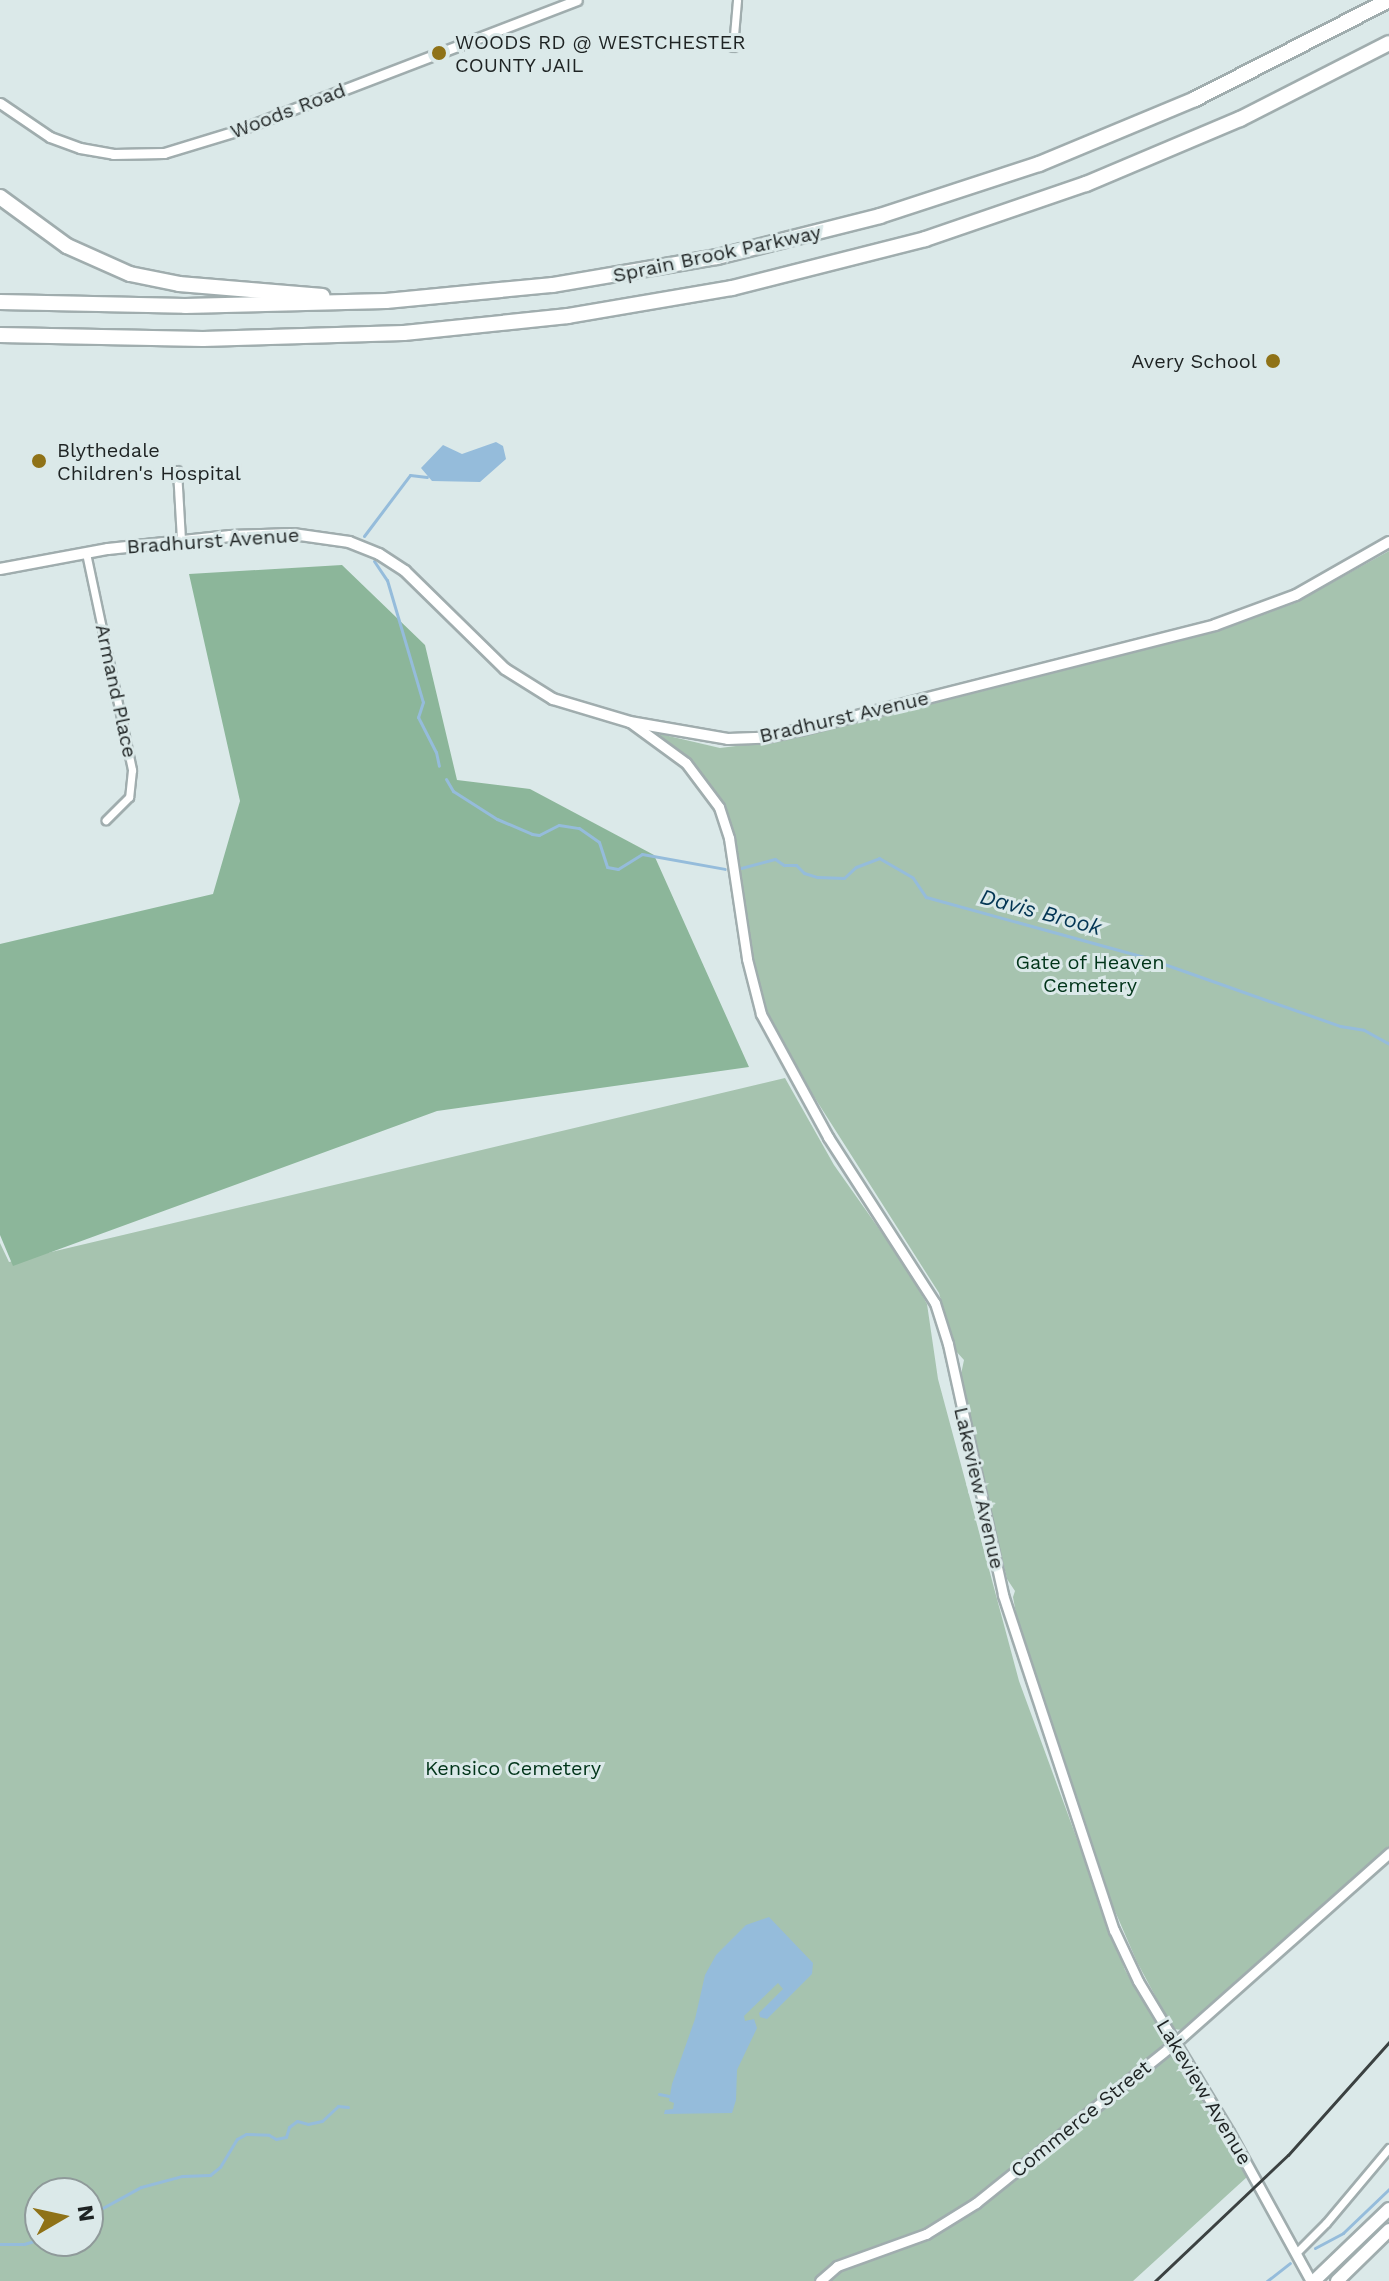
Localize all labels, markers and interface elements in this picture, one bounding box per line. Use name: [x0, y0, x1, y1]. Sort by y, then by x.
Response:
place label: WOODS RD @ WESTCHESTER COUNTY JAIL: [455, 30, 746, 77]
marker: WOODS RD @ WESTCHESTER COUNTY JAIL: [430, 44, 448, 62]
street label: Woods Road: [227, 78, 349, 144]
street label: Sprain Brook Parkway: [611, 220, 823, 288]
place label: Avery School: [1131, 349, 1257, 373]
marker: Avery School: [1264, 352, 1282, 370]
place label: Blythedale Children's Hospital: [57, 438, 241, 485]
marker: Blythedale Children's Hospital: [28, 450, 50, 472]
street label: Bradhurst Avenue: [126, 523, 300, 559]
street label: Armand Place: [90, 622, 142, 760]
street label: Bradhurst Avenue: [757, 686, 931, 748]
water label: Davis Brook: [977, 883, 1105, 941]
park label: Gate of Heaven Cemetery: [1015, 951, 1165, 998]
street label: Lakeview Avenue: [949, 1404, 1009, 1572]
park label: Kensico Cemetery: [425, 1756, 601, 1780]
street label: Lakeview Avenue: [1151, 2014, 1257, 2170]
street label: Commerce Street: [1006, 2055, 1156, 2183]
north arrow: [24, 2177, 104, 2257]
text: N: [73, 2203, 100, 2223]

